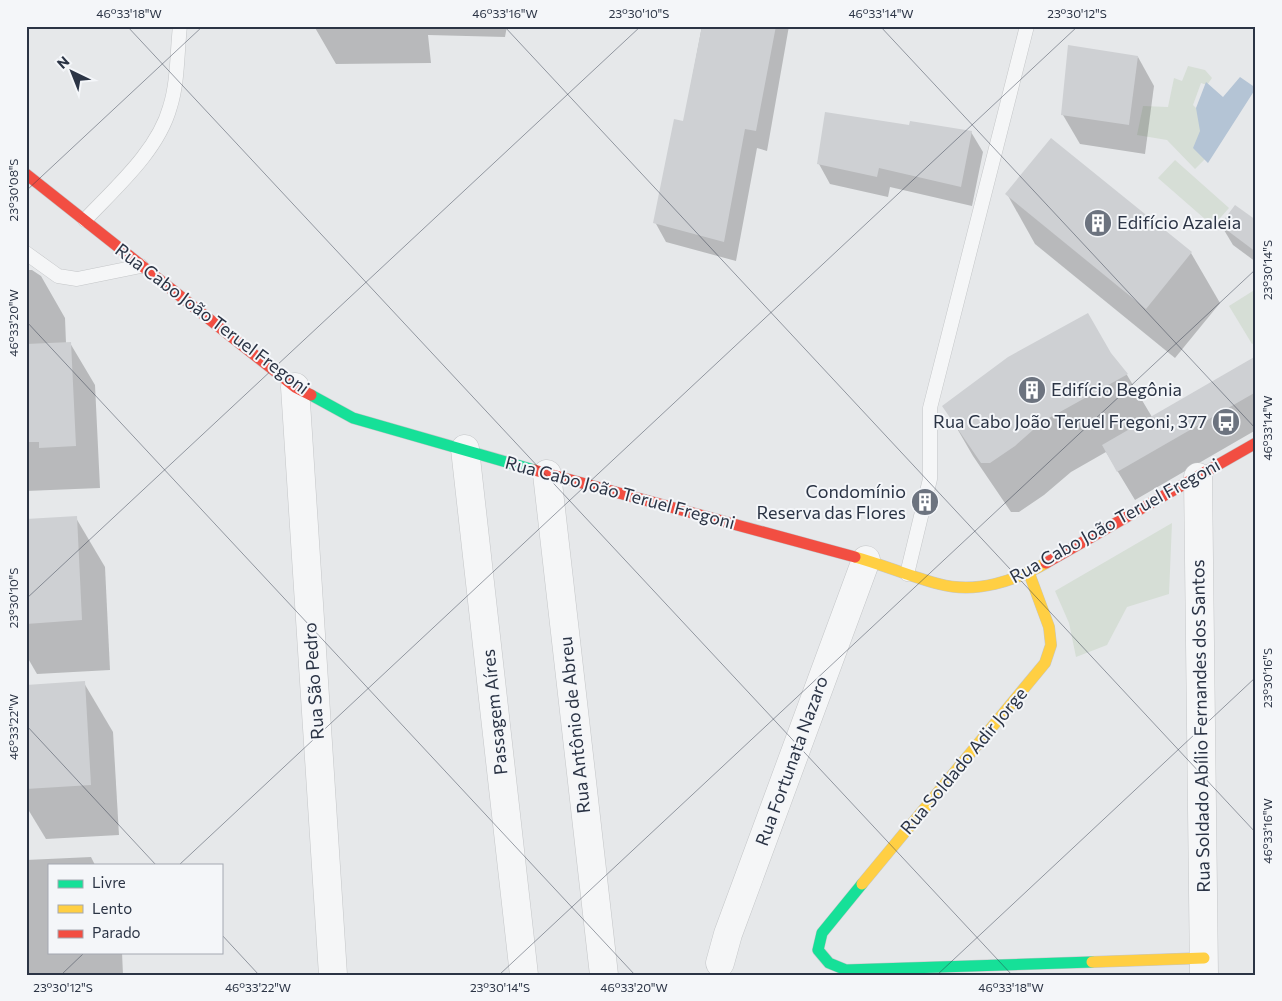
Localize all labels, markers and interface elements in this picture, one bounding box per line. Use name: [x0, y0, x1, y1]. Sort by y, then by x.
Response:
text: 46°33'18"W: [96, 6, 162, 20]
text: 46°33'16"W: [472, 6, 538, 20]
text: 23°30'10"S: [609, 6, 669, 20]
text: 46°33'14"W: [848, 6, 914, 20]
text: 23°30'12"S: [1047, 6, 1107, 20]
north arrow: [48, 48, 98, 98]
text: N: [53, 52, 72, 72]
text: 23°30'08"S: [6, 159, 20, 221]
building icon: Edifício Azaleia: [1083, 208, 1113, 238]
place label: Edifício Azaleia: [1117, 211, 1241, 233]
street label: Rua Cabo João Teruel Fregoni: [111, 238, 314, 398]
text: 23°30'14"S: [1260, 240, 1274, 300]
text: 46°33'20"W: [6, 289, 20, 357]
building icon: Edifício Begônia: [1017, 375, 1047, 405]
place label: Edifício Begônia: [1051, 378, 1182, 400]
text: 46°33'14"W: [1260, 395, 1274, 461]
bus stop icon: Rua Cabo João Teruel Fregoni, 377: [1211, 407, 1241, 437]
place label: Rua Cabo João Teruel Fregoni, 377: [933, 410, 1207, 432]
street label: Rua Cabo João Teruel Fregoni: [503, 451, 738, 533]
street label: Rua Cabo João Teruel Fregoni: [1005, 453, 1224, 587]
place label: Condomínio Reserva das Flores: [757, 480, 906, 523]
building icon: Condomínio Reserva das Flores: [910, 487, 940, 517]
street label: Rua Soldado Abílio Fernandes dos Santos: [1186, 559, 1214, 893]
text: 23°30'10"S: [6, 568, 20, 628]
street label: Rua São Pedro: [298, 622, 328, 740]
street label: Rua Antônio de Abreu: [554, 636, 594, 815]
street label: Passagem Aíres: [476, 648, 512, 776]
text: 23°30'16"S: [1260, 648, 1274, 708]
street label: Rua Fortunata Nazaro: [750, 673, 832, 849]
street label: Rua Soldado Adir Jorge: [895, 682, 1031, 838]
text: 46°33'22"W: [6, 694, 20, 760]
text: 46°33'16"W: [1260, 798, 1274, 864]
legend: [48, 864, 222, 954]
text: Livre: [92, 873, 126, 891]
text: Lento: [92, 899, 132, 917]
text: Parado: [92, 923, 141, 941]
text: 23°30'12"S: [33, 980, 93, 994]
text: 46°33'22"W: [225, 980, 291, 994]
text: 23°30'14"S: [470, 980, 530, 994]
text: 46°33'20"W: [600, 980, 668, 994]
text: 46°33'18"W: [978, 980, 1044, 994]

